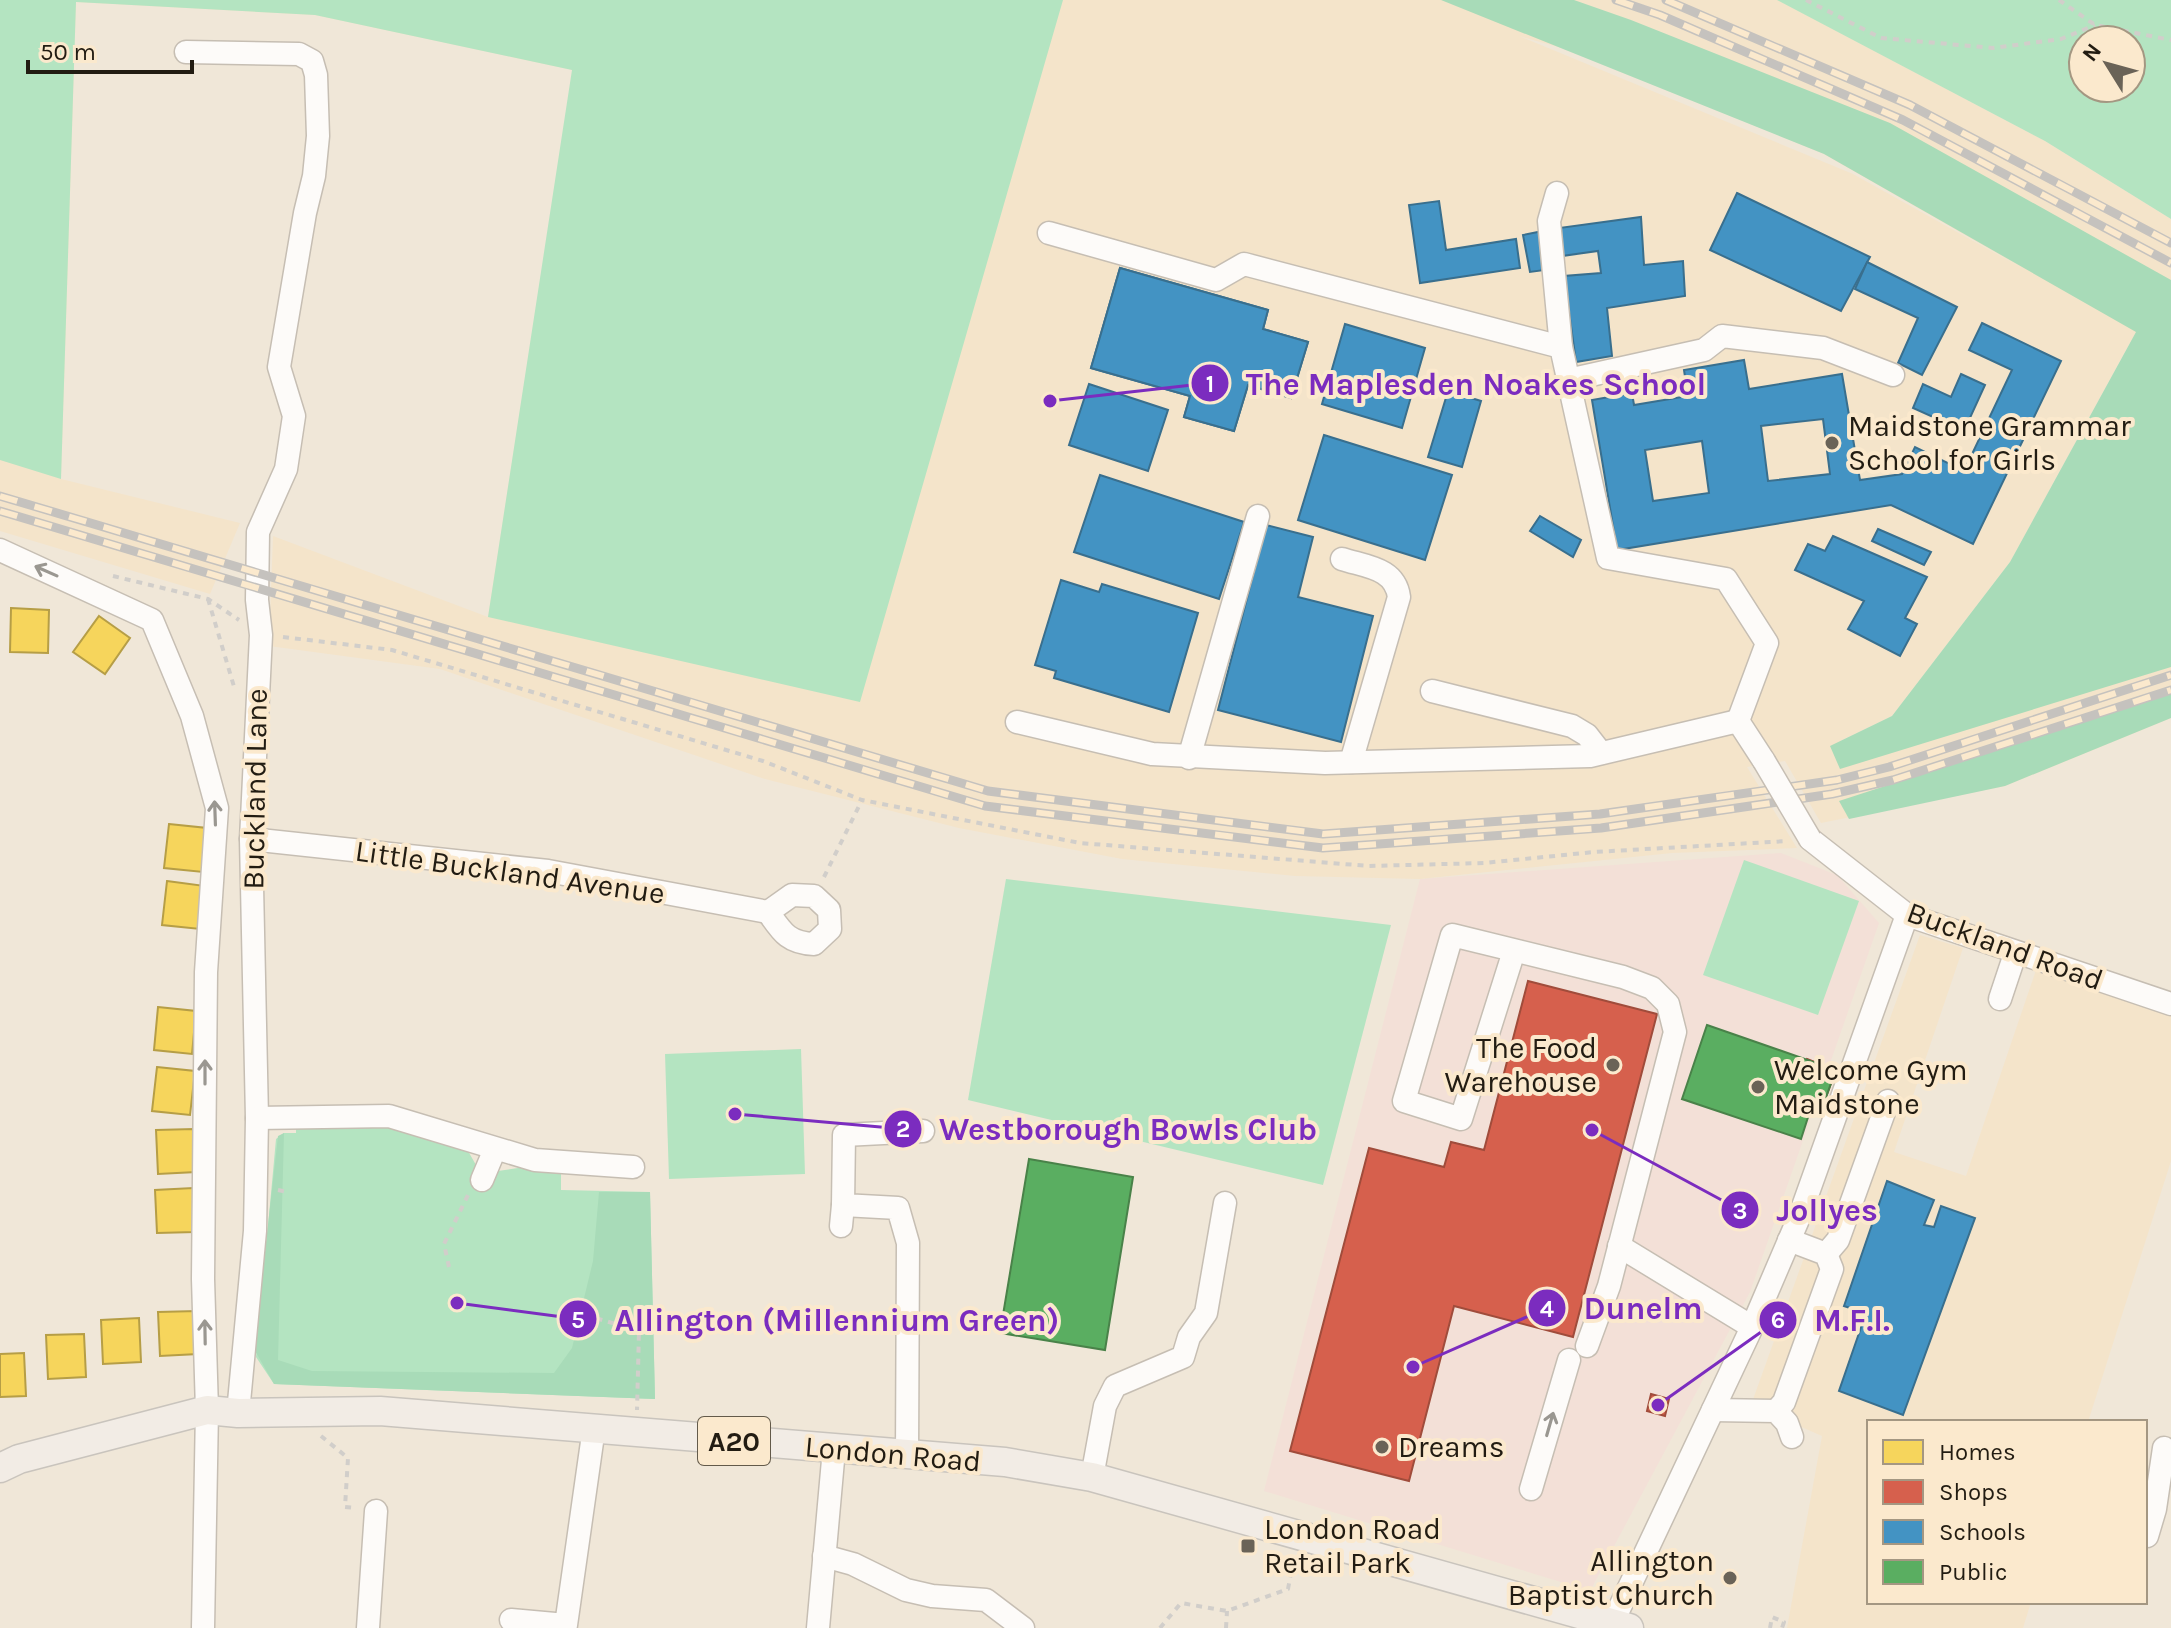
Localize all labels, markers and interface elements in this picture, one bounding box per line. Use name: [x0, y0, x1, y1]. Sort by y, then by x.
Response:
scale bar: [28, 24, 192, 74]
north arrow: [2067, 24, 2147, 104]
text: 50 m: [40, 38, 96, 66]
text: N: [2077, 38, 2107, 67]
callout: The Maplesden Noakes School: [1190, 355, 1722, 411]
text: The Maplesden Noakes School: [1246, 366, 1706, 403]
text: 1: [1206, 370, 1214, 398]
place label: Maidstone Grammar School for Girls: [1848, 408, 2131, 478]
marker: Maidstone Grammar School for Girls: [1823, 434, 1841, 452]
one-way arrow: [35, 563, 59, 578]
street label: Buckland Lane: [235, 688, 275, 890]
one-way arrow: [208, 800, 223, 827]
street label: Little Buckland Avenue: [353, 832, 667, 912]
street label: Buckland Road: [1902, 894, 2108, 998]
place label: The Food Warehouse: [1445, 1030, 1597, 1100]
place label: Welcome Gym Maidstone: [1774, 1052, 1968, 1122]
marker: The Food Warehouse: [1604, 1056, 1622, 1074]
one-way arrow: [197, 1059, 213, 1086]
marker: Welcome Gym Maidstone: [1749, 1078, 1767, 1096]
callout: Westborough Bowls Club: [883, 1101, 1333, 1157]
text: Westborough Bowls Club: [939, 1111, 1317, 1148]
text: 2: [896, 1115, 910, 1143]
callout: Jollyes: [1720, 1182, 1894, 1238]
text: Jollyes: [1776, 1192, 1878, 1229]
text: 3: [1733, 1197, 1747, 1225]
callout: Dunelm: [1527, 1280, 1718, 1336]
text: Dunelm: [1583, 1290, 1703, 1327]
callout: Allington (Millennium Green): [558, 1291, 1075, 1347]
callout: M.F.I.: [1758, 1292, 1906, 1348]
text: 4: [1540, 1295, 1554, 1323]
text: Allington (Millennium Green): [615, 1302, 1059, 1339]
text: M.F.I.: [1814, 1302, 1890, 1339]
text: 5: [571, 1306, 585, 1334]
text: 6: [1771, 1306, 1785, 1334]
one-way arrow: [197, 1319, 212, 1346]
one-way arrow: [1543, 1412, 1558, 1438]
road number: A20: [698, 1417, 770, 1465]
legend: [1867, 1420, 2147, 1604]
street label: London Road: [803, 1428, 983, 1480]
place label: Dreams: [1398, 1429, 1504, 1465]
marker: Dreams: [1373, 1438, 1391, 1456]
text: Homes: [1939, 1438, 2016, 1466]
text: Shops: [1939, 1478, 2008, 1506]
place label: London Road Retail Park: [1264, 1511, 1441, 1581]
text: Schools: [1939, 1518, 2026, 1546]
marker: London Road Retail Park: [1239, 1537, 1257, 1555]
place label: Allington Baptist Church: [1508, 1543, 1714, 1613]
text: Public: [1939, 1558, 2007, 1586]
marker: Allington Baptist Church: [1721, 1569, 1739, 1587]

